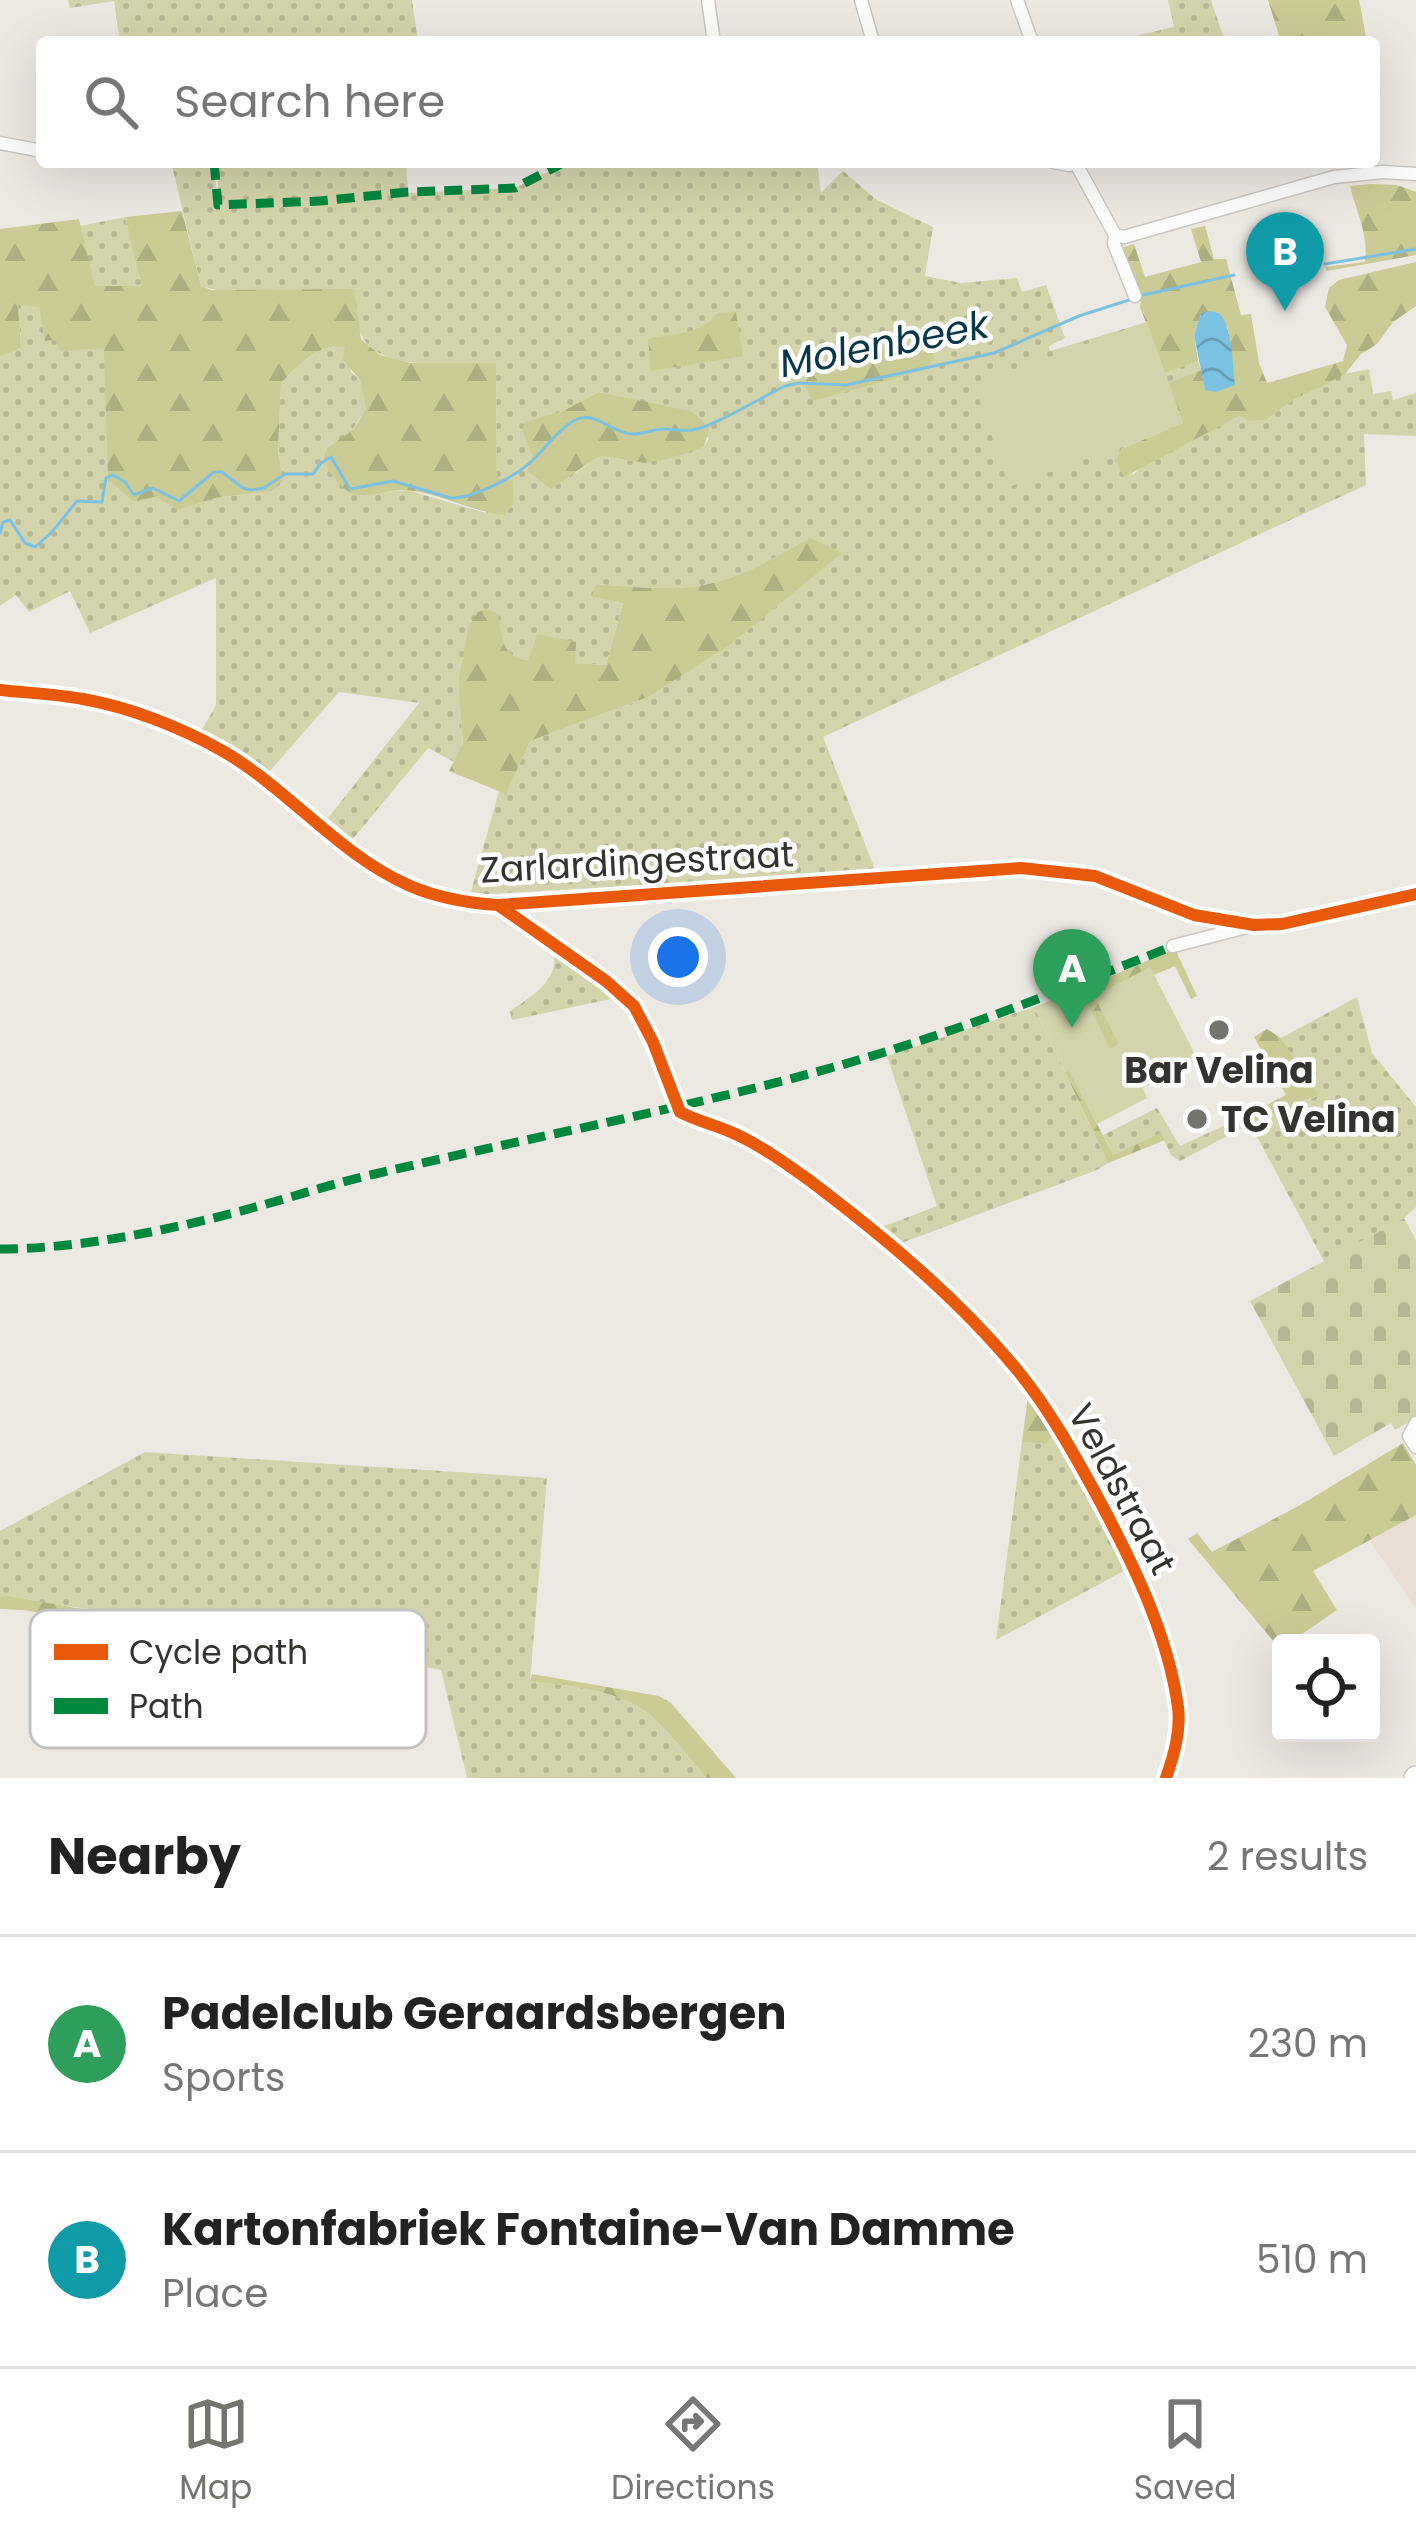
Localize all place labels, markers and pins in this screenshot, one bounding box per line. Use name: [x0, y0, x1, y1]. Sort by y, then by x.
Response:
pin: B: [1246, 212, 1324, 311]
pin: A: [1033, 929, 1111, 1028]
marker: Bar Velina: [1206, 1017, 1232, 1043]
place label: Bar Velina: [1124, 1045, 1314, 1096]
place label: TC Velina: [1221, 1094, 1396, 1145]
marker: TC Velina: [1184, 1106, 1210, 1132]

